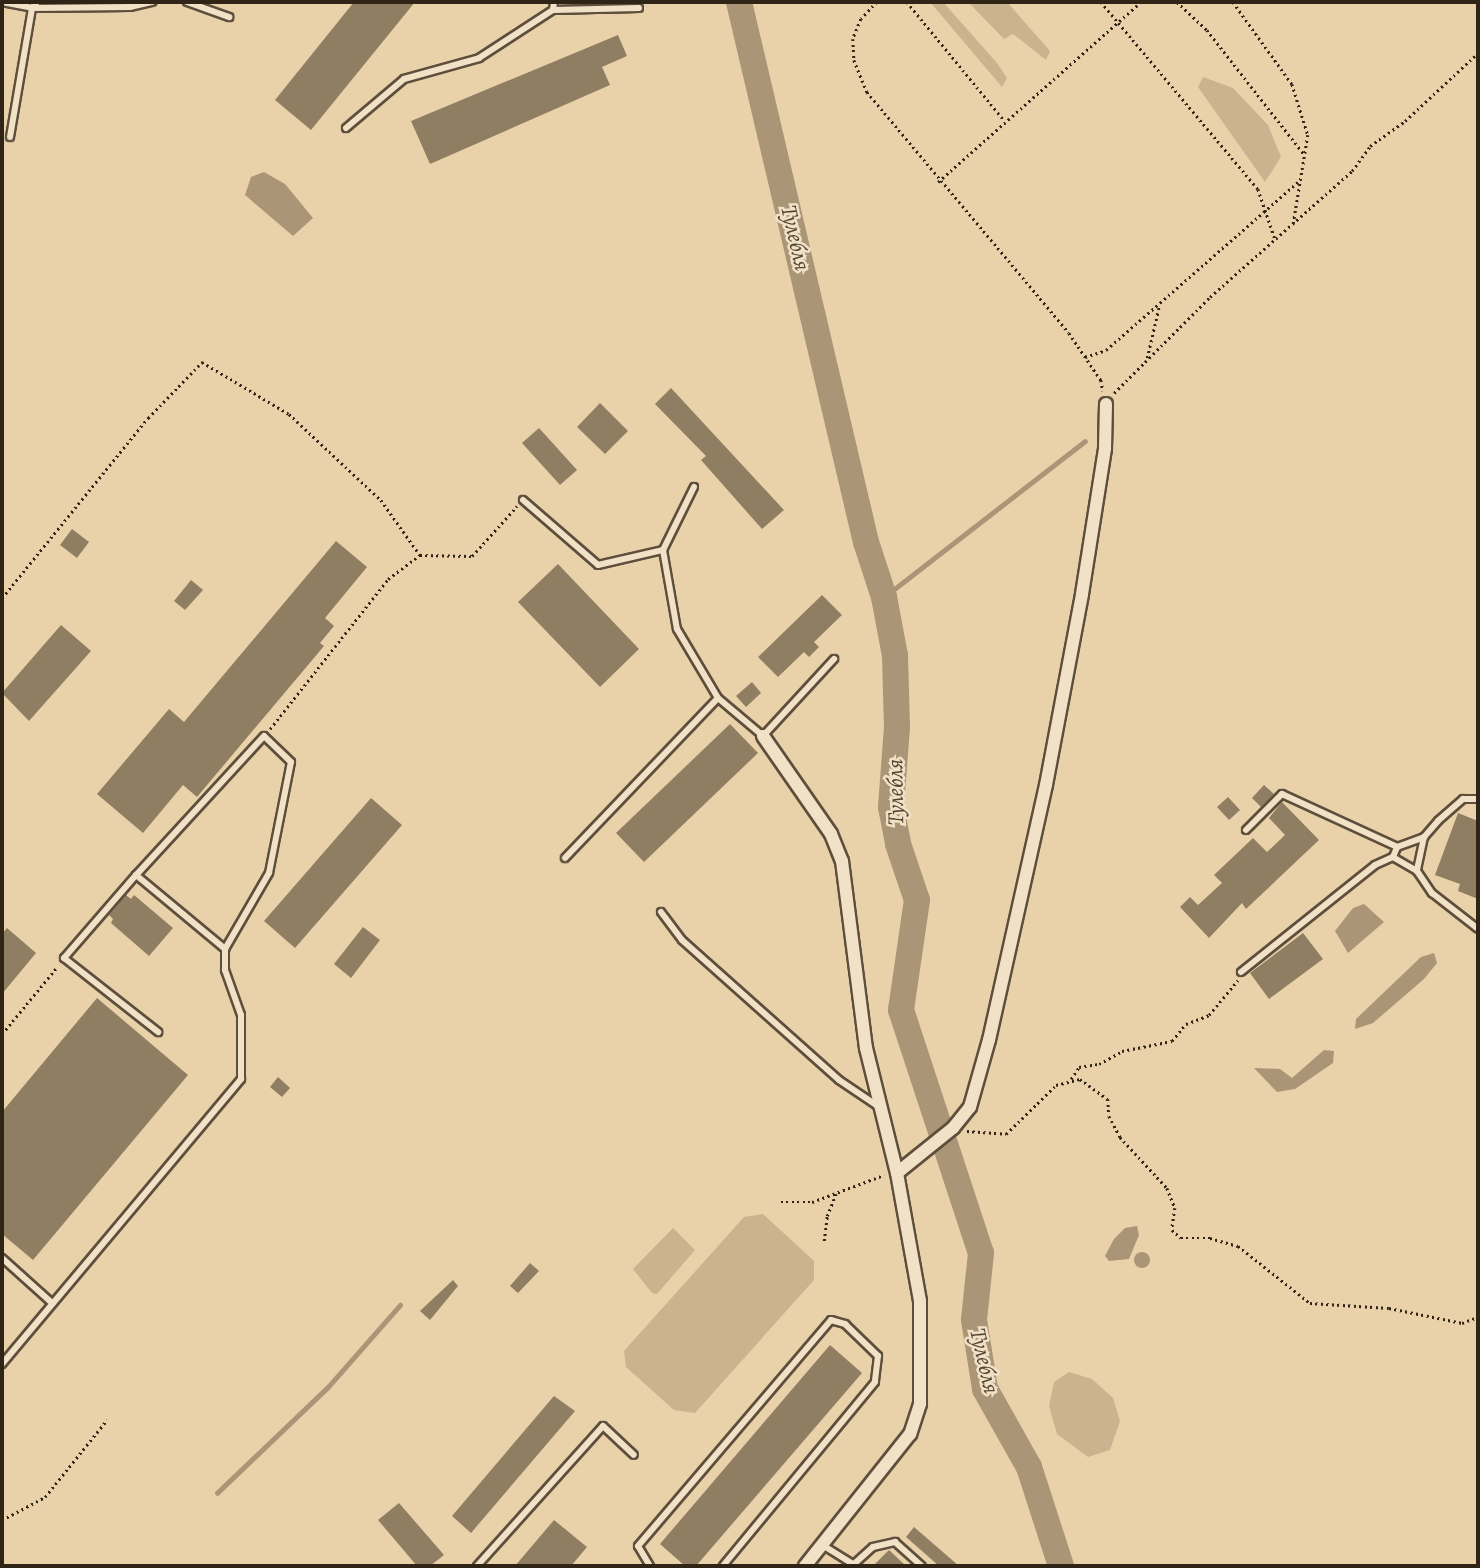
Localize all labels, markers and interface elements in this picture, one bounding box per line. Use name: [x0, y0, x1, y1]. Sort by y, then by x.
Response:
water label: Тулебля: [774, 203, 816, 273]
water label: Тулебля: [882, 759, 910, 825]
water label: Тулебля: [963, 1326, 1005, 1396]

